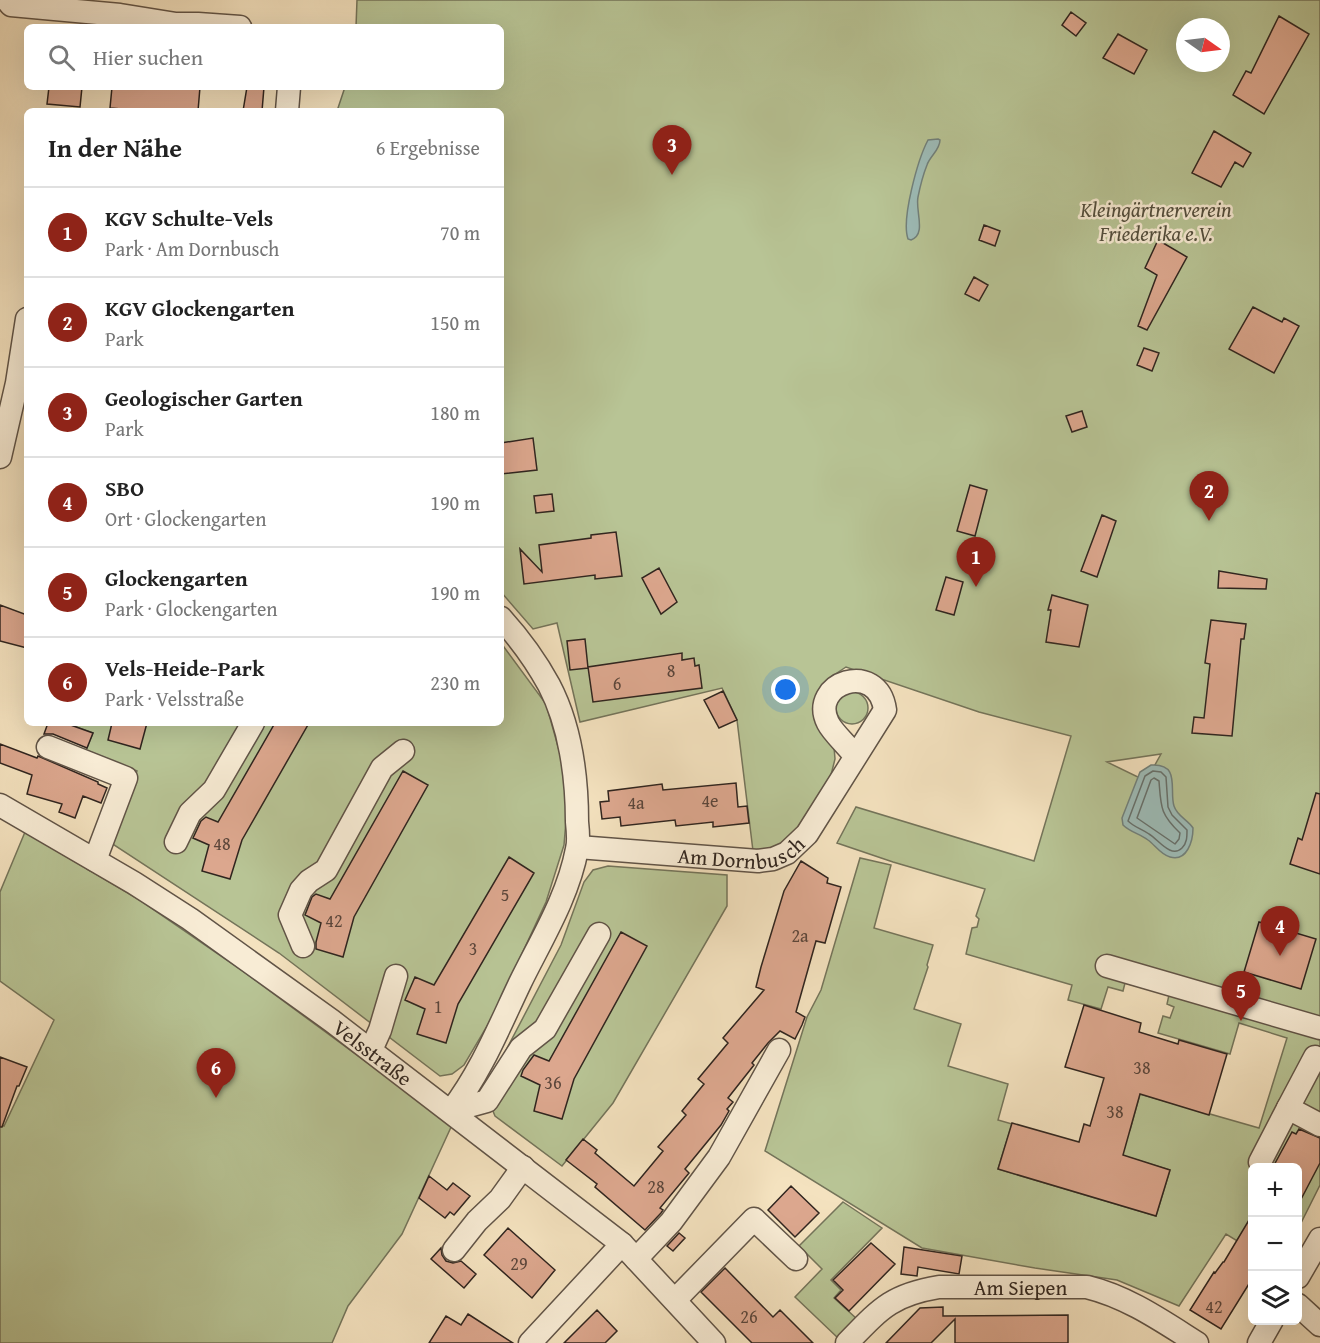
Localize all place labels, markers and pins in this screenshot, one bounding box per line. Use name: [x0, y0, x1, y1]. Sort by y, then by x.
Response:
pin: 3: [652, 126, 692, 175]
pin: 2: [1190, 472, 1228, 521]
pin: 1: [956, 538, 996, 587]
pin: 4: [1260, 906, 1300, 956]
pin: 5: [1222, 972, 1260, 1021]
pin: 6: [196, 1048, 236, 1098]

